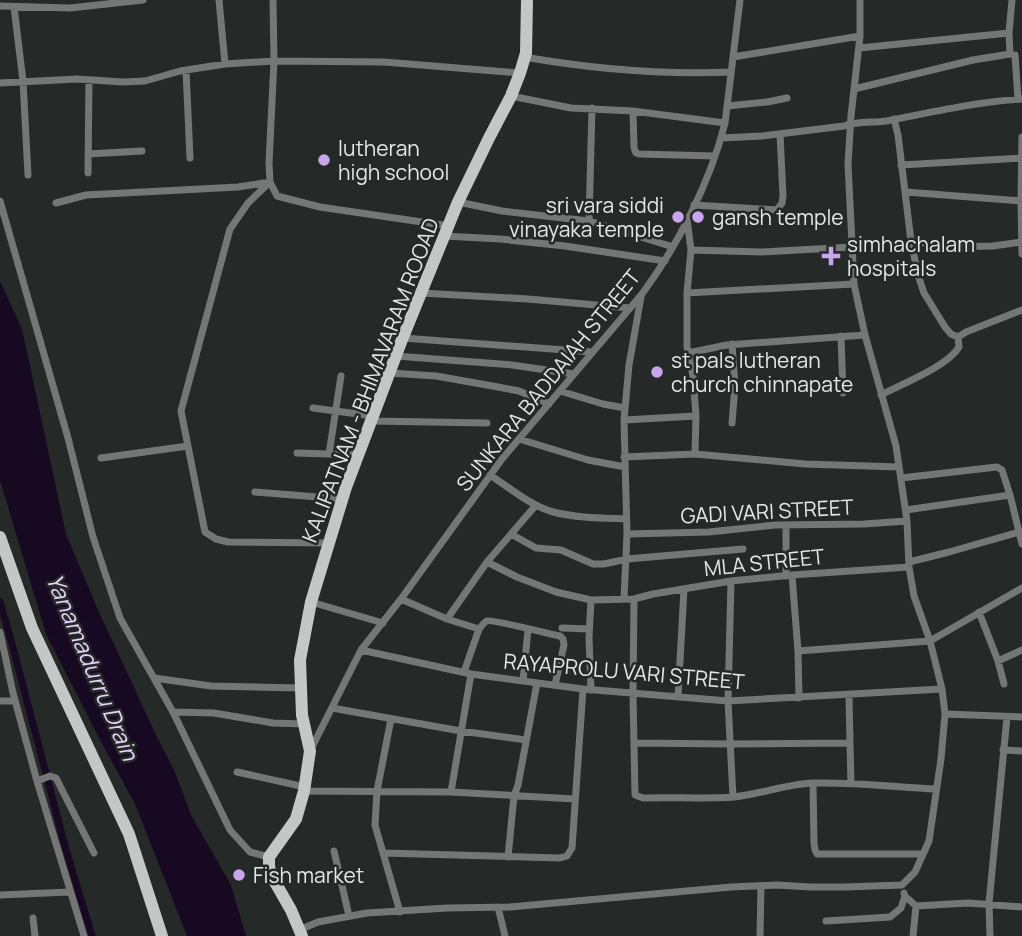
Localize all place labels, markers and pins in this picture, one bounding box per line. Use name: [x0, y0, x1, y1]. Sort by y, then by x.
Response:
place label: lutheran high school: [338, 134, 449, 186]
marker: lutheran high school: [316, 152, 332, 168]
place label: sri vara siddi vinayaka temple: [509, 191, 664, 243]
place label: gansh temple: [712, 203, 844, 231]
marker: sri vara siddi vinayaka temple: [670, 209, 686, 225]
marker: gansh temple: [690, 209, 706, 225]
place label: simhachalam hospitals: [847, 230, 975, 282]
marker: simhachalam hospitals: [821, 246, 841, 266]
place label: st pals lutheran church chinnapate: [671, 346, 853, 398]
marker: st pals lutheran church chinnapate: [649, 364, 665, 380]
place label: Fish market: [253, 861, 364, 889]
marker: Fish market: [231, 867, 247, 883]

